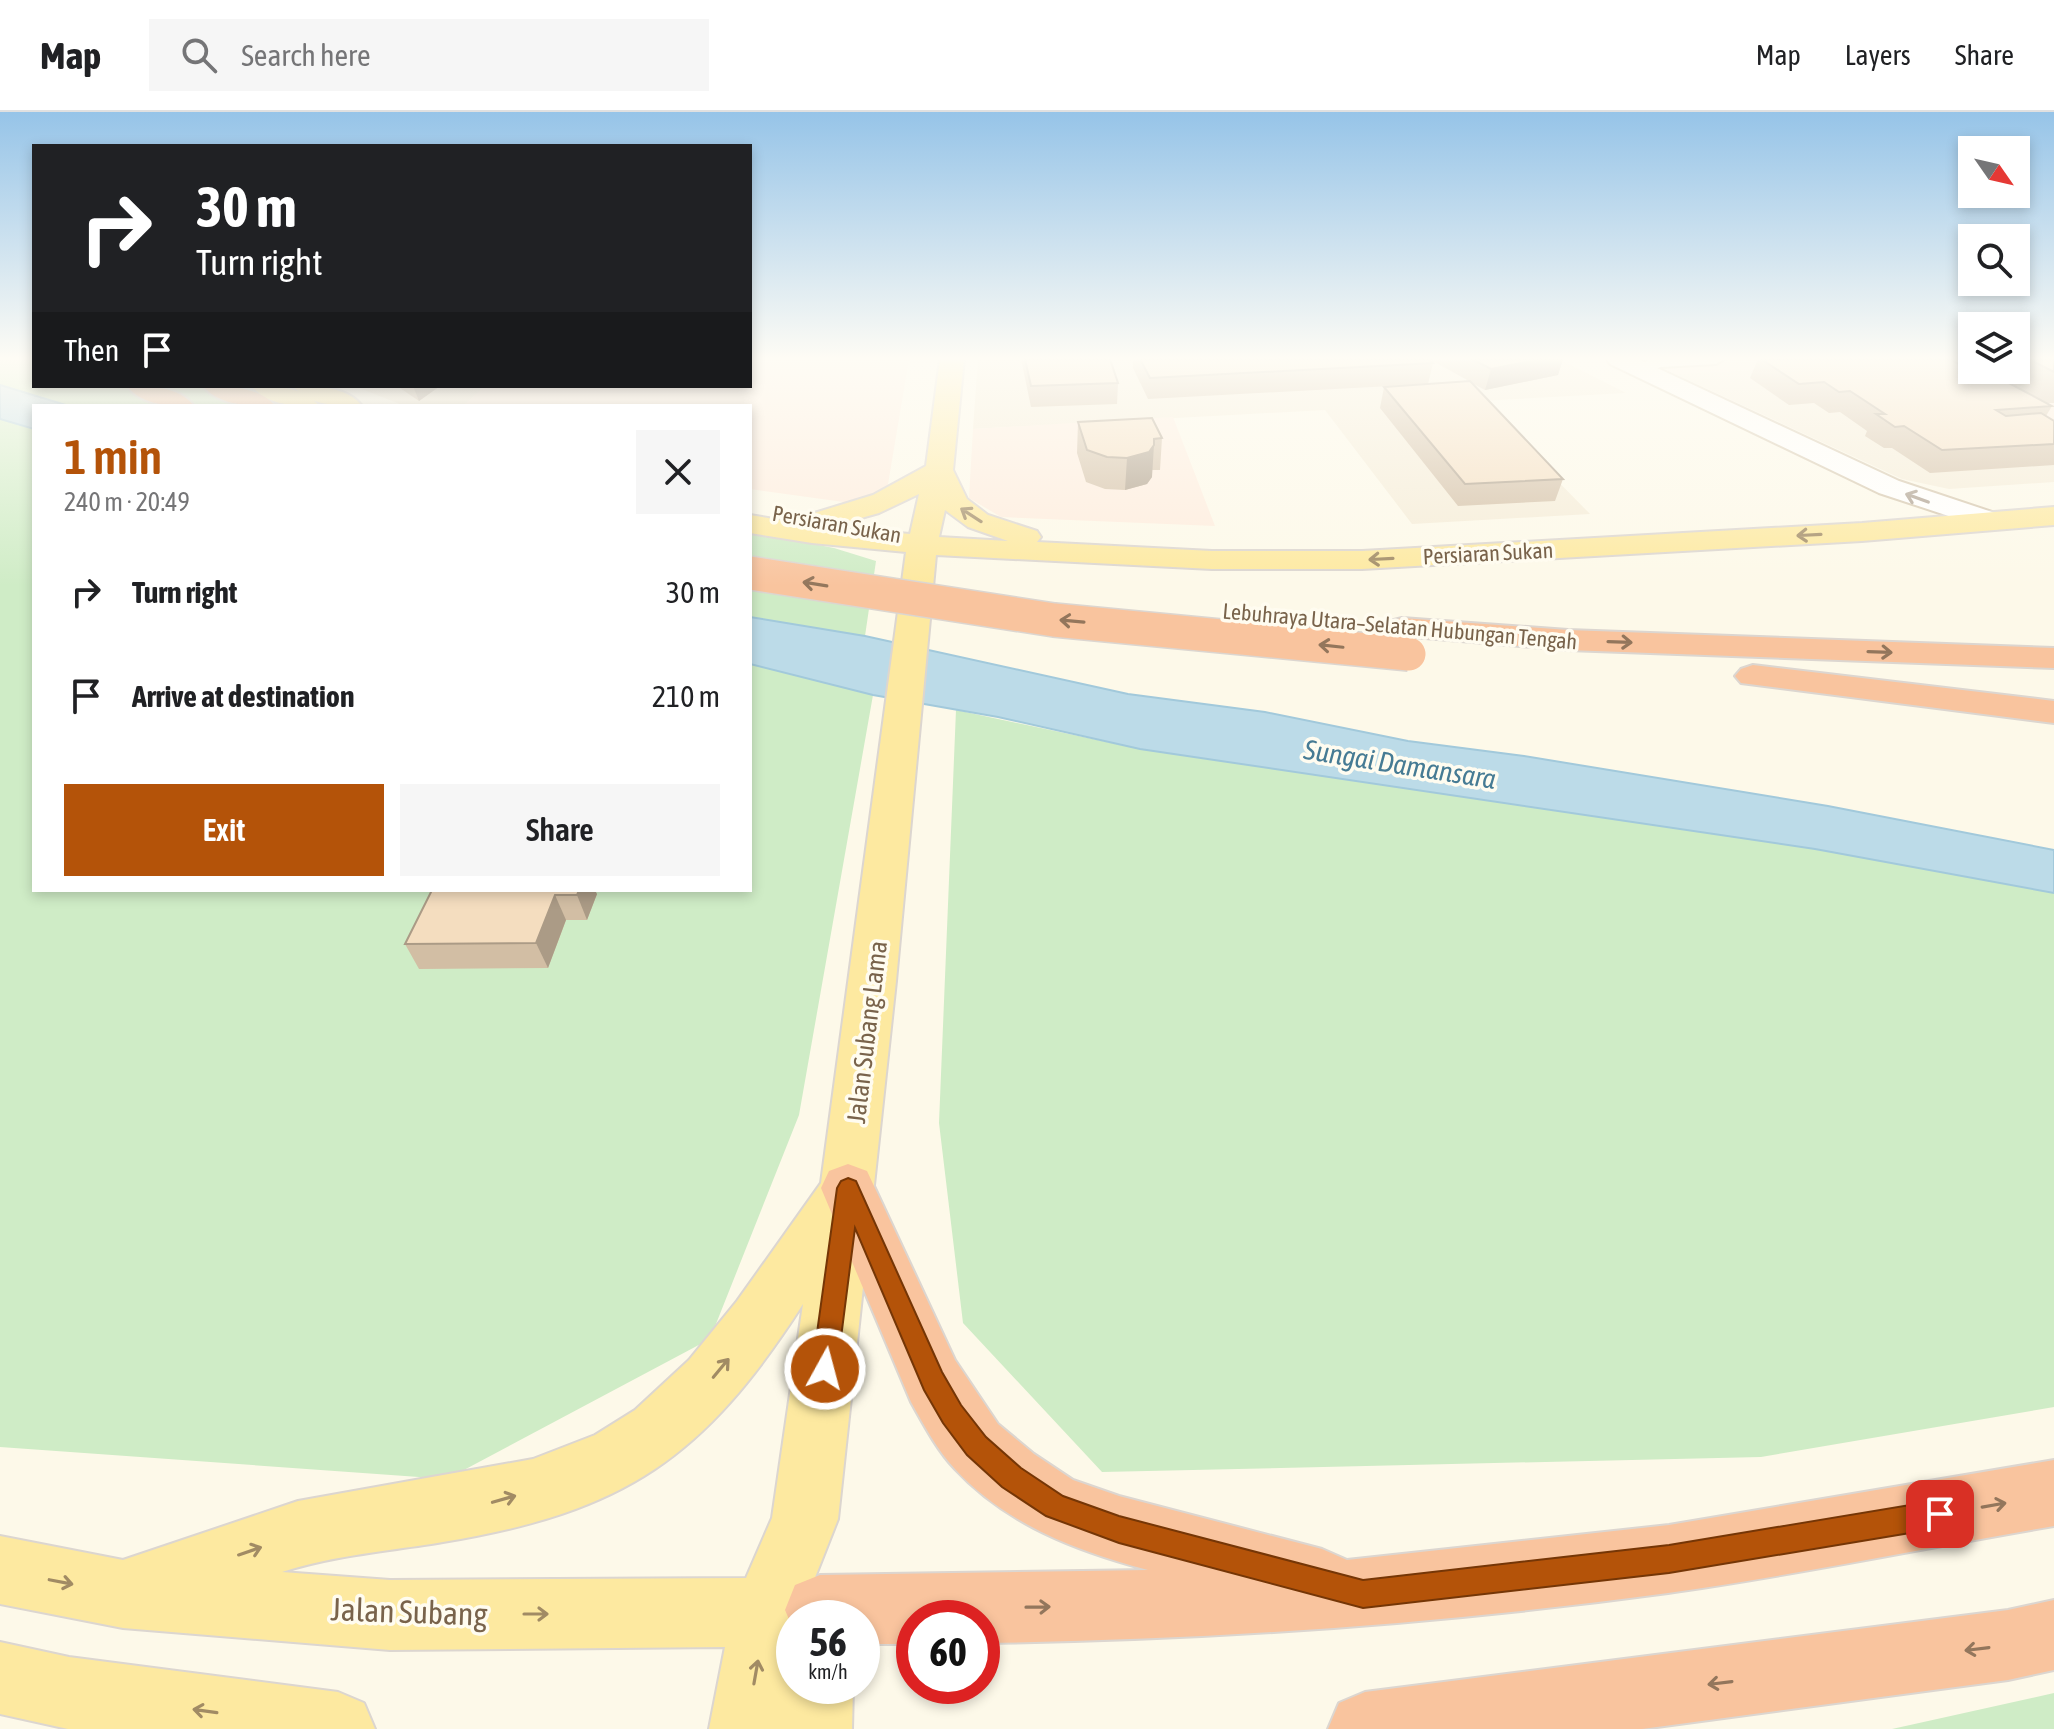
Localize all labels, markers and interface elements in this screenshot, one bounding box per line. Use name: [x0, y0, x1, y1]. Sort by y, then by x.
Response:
search box: [149, 19, 709, 91]
icon: search: [177, 33, 221, 77]
text: Map: [40, 34, 101, 77]
text: Search here: [241, 38, 371, 72]
text: Map: [1756, 39, 1801, 71]
text: Layers: [1845, 39, 1911, 71]
text: Share: [1955, 39, 2014, 71]
north arrow: [1958, 136, 2030, 208]
map controls: [1958, 136, 2030, 384]
text: 30 m: [196, 175, 297, 239]
icon: right: [64, 176, 168, 280]
button: search: [1958, 224, 2030, 296]
text: Turn right: [196, 241, 323, 283]
button: layers: [1958, 312, 2030, 384]
icon: arrive: [135, 328, 179, 372]
text: Then: [64, 333, 119, 367]
text: 1 min: [64, 429, 162, 484]
button: close: [636, 430, 720, 514]
text: 240 m · 20:49: [64, 487, 190, 517]
one-way arrow: [1905, 490, 1930, 504]
street label: Persiaran Sukan: [770, 500, 904, 548]
one-way arrow: [961, 507, 983, 524]
one-way arrow: [1796, 528, 1823, 543]
street label: Persiaran Sukan: [1422, 537, 1554, 569]
one-way arrow: [1368, 552, 1395, 567]
icon: right: [64, 570, 108, 614]
text: Turn right: [132, 575, 238, 609]
text: 30 m: [666, 575, 720, 609]
one-way arrow: [803, 576, 828, 591]
street label: Lebuhraya Utara–Selatan Hubungan Tengah: [1222, 598, 1578, 654]
one-way arrow: [1059, 614, 1086, 629]
one-way arrow: [1606, 634, 1633, 649]
one-way arrow: [1318, 638, 1345, 653]
one-way arrow: [1866, 644, 1893, 659]
icon: arrive: [64, 674, 108, 718]
text: Arrive at destination: [132, 679, 354, 713]
text: 210 m: [652, 679, 720, 713]
water label: Sungai Damansara: [1301, 733, 1498, 795]
button: Exit: [64, 784, 384, 876]
button: Share: [400, 784, 720, 876]
street label: Jalan Subang Lama: [841, 939, 893, 1125]
position arrow: [783, 1327, 867, 1411]
one-way arrow: [712, 1358, 730, 1378]
pin: [1906, 1480, 1974, 1548]
one-way arrow: [490, 1491, 516, 1506]
icon: arrive: [1918, 1492, 1962, 1536]
one-way arrow: [1981, 1496, 2007, 1511]
one-way arrow: [237, 1542, 262, 1557]
one-way arrow: [48, 1575, 74, 1590]
street label: Jalan Subang: [330, 1590, 488, 1633]
speed limit sign: 60: [896, 1600, 1000, 1704]
one-way arrow: [1024, 1600, 1051, 1615]
one-way arrow: [522, 1606, 549, 1622]
text: 56: [809, 1619, 847, 1664]
one-way arrow: [1965, 1642, 1990, 1657]
one-way arrow: [749, 1659, 764, 1685]
text: km/h: [808, 1660, 848, 1683]
one-way arrow: [1707, 1675, 1733, 1690]
one-way arrow: [193, 1703, 218, 1718]

